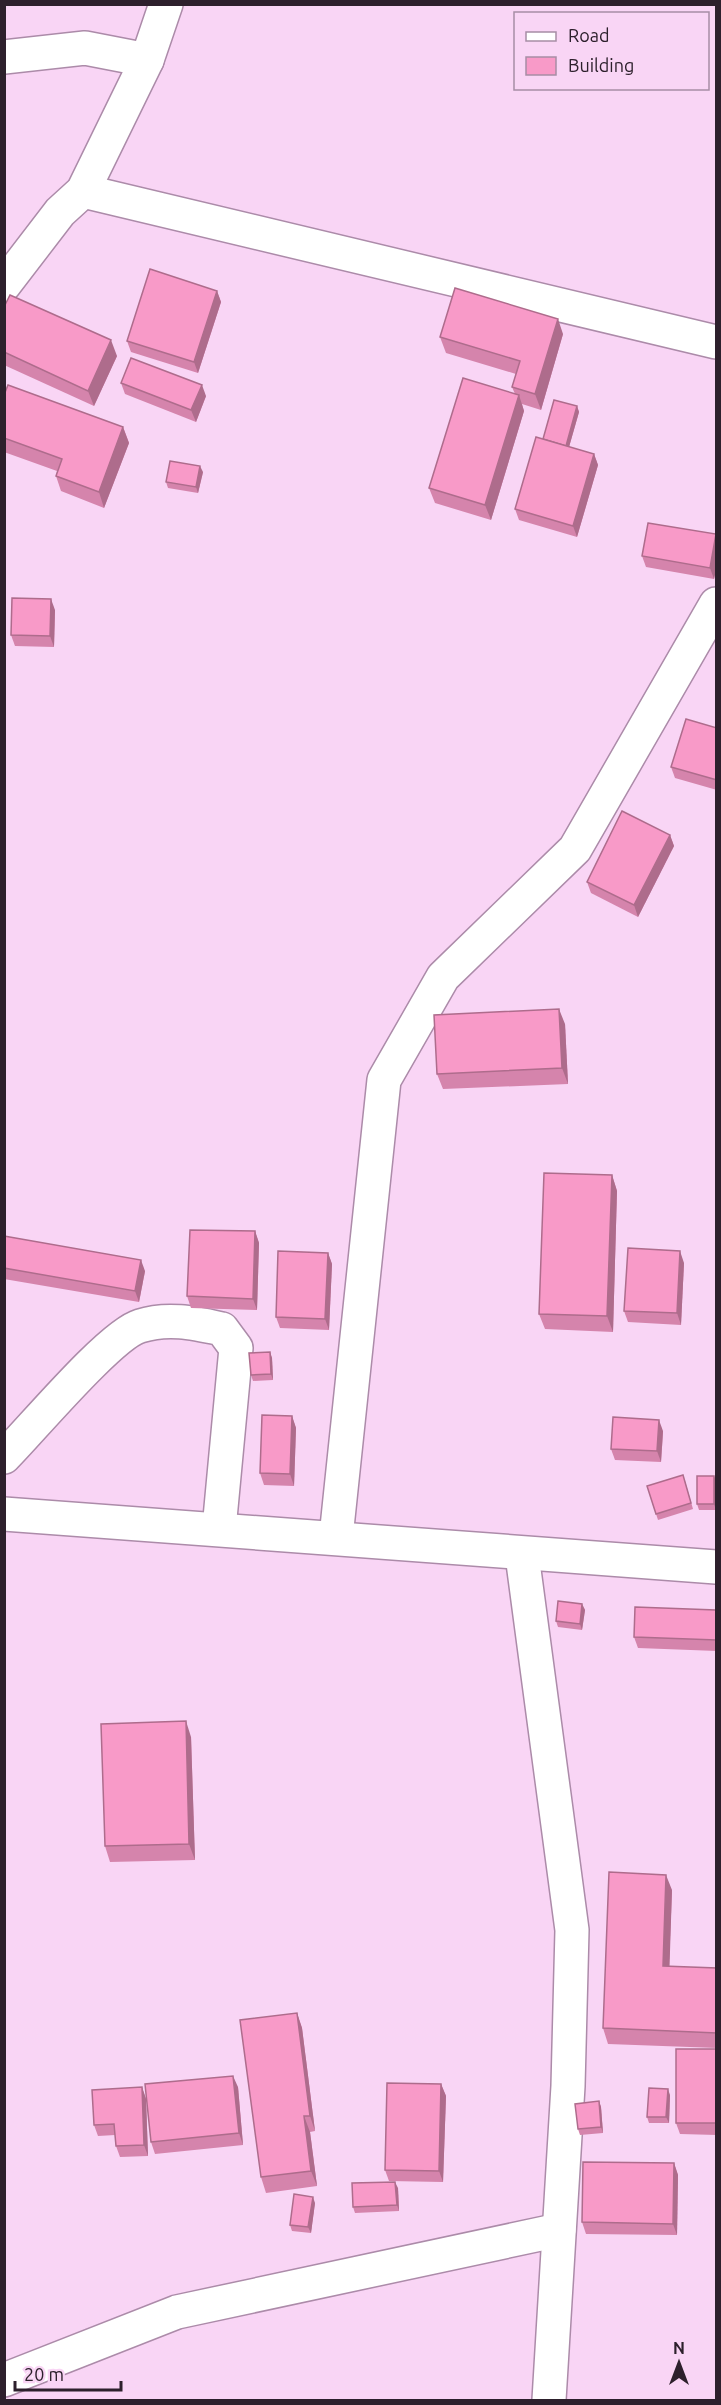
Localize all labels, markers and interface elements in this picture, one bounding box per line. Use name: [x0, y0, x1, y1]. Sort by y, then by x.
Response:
legend: [514, 12, 709, 90]
text: Road: [568, 25, 610, 45]
text: Building: [568, 55, 634, 75]
north arrow: [649, 2333, 709, 2393]
text: N: [673, 2339, 685, 2357]
scale bar: [15, 2354, 122, 2392]
text: 20 m: [24, 2364, 64, 2384]

